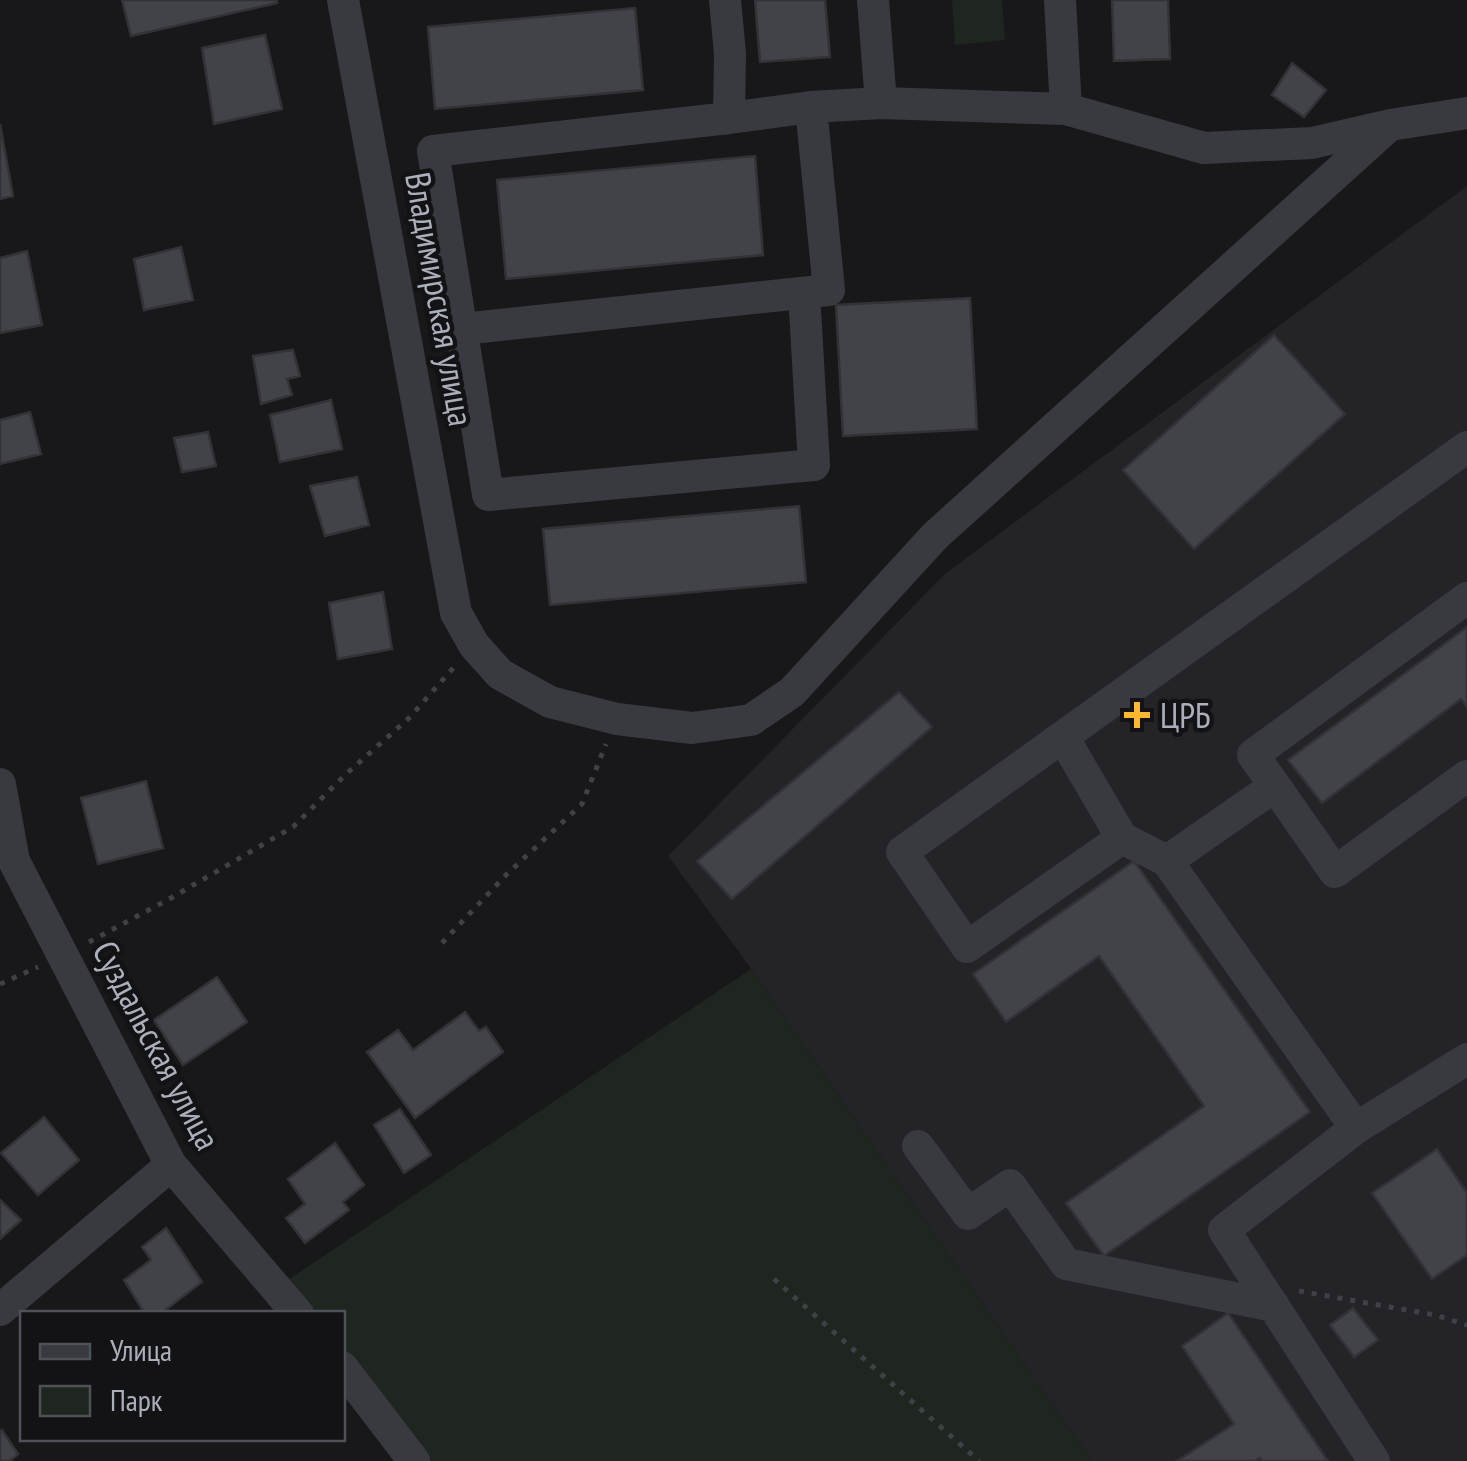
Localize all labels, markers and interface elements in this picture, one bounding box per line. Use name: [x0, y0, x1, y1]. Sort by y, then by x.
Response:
street label: Владимирская улица: [395, 169, 485, 429]
place label: ЦРБ: [1160, 692, 1211, 738]
marker: ЦРБ: [1124, 702, 1150, 728]
street label: Суздальская улица: [83, 933, 231, 1157]
legend: [20, 1311, 345, 1441]
text: Улица: [110, 1330, 172, 1369]
text: Парк: [110, 1380, 163, 1419]

